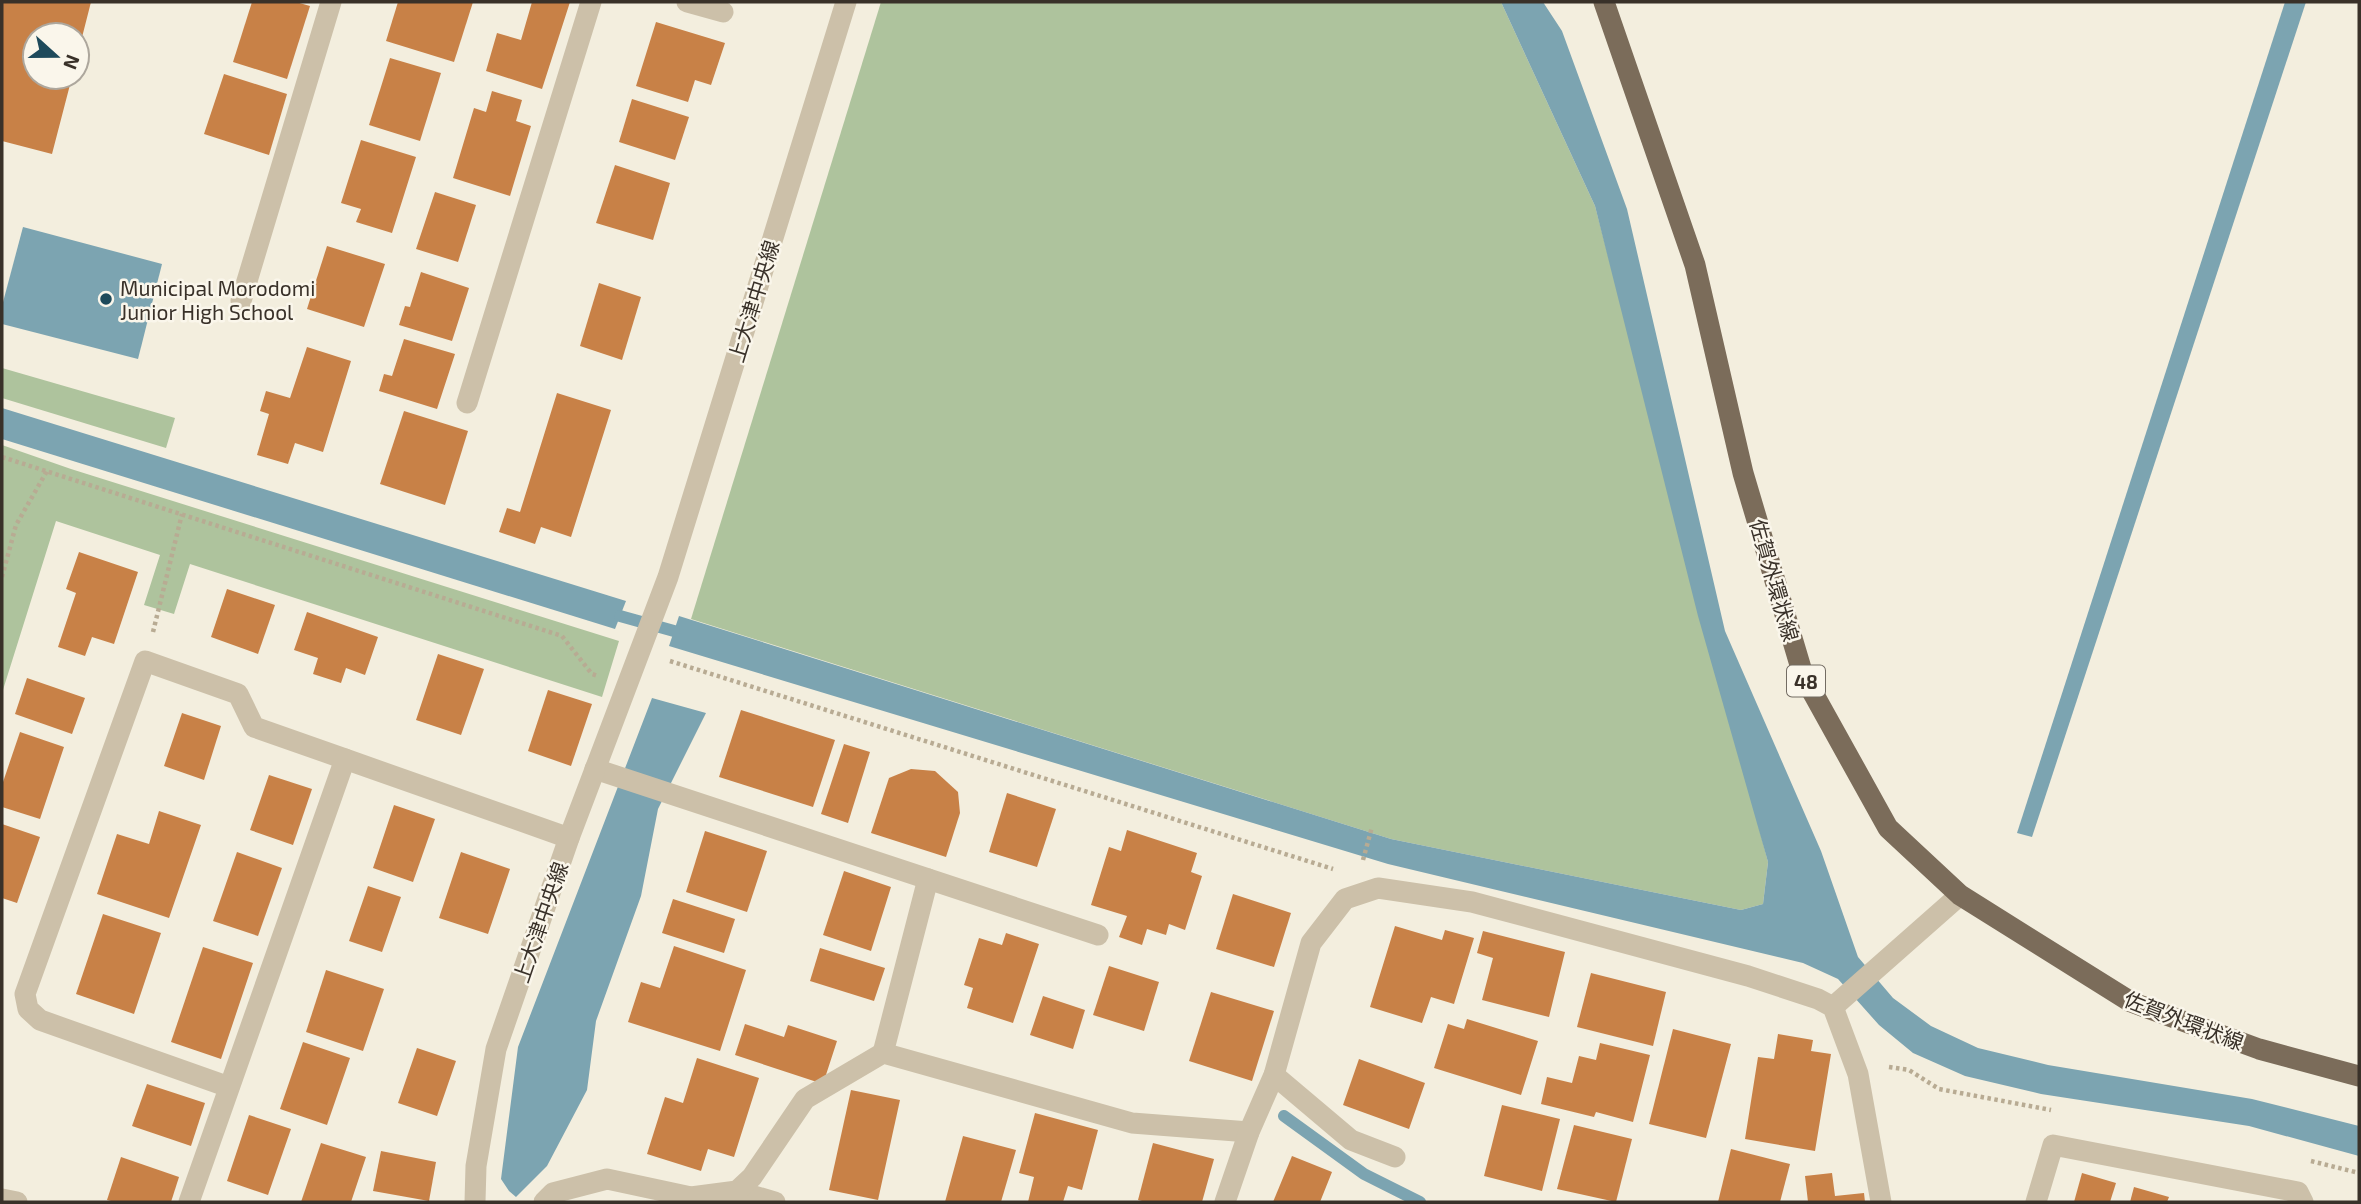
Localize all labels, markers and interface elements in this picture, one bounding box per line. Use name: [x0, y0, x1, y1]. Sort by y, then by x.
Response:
north arrow: [21, 21, 91, 91]
text: N: [59, 52, 86, 73]
street label: 上大津中央線: [723, 237, 783, 365]
place label: Municipal Morodomi Junior High School: [120, 275, 315, 324]
marker: Municipal Morodomi Junior High School: [98, 291, 114, 307]
street label: 佐賀外環状線: [1746, 516, 1804, 644]
road number: 48: [1787, 666, 1825, 696]
street label: 上大津中央線: [508, 858, 572, 986]
street label: 佐賀外環状線: [2121, 986, 2247, 1054]

